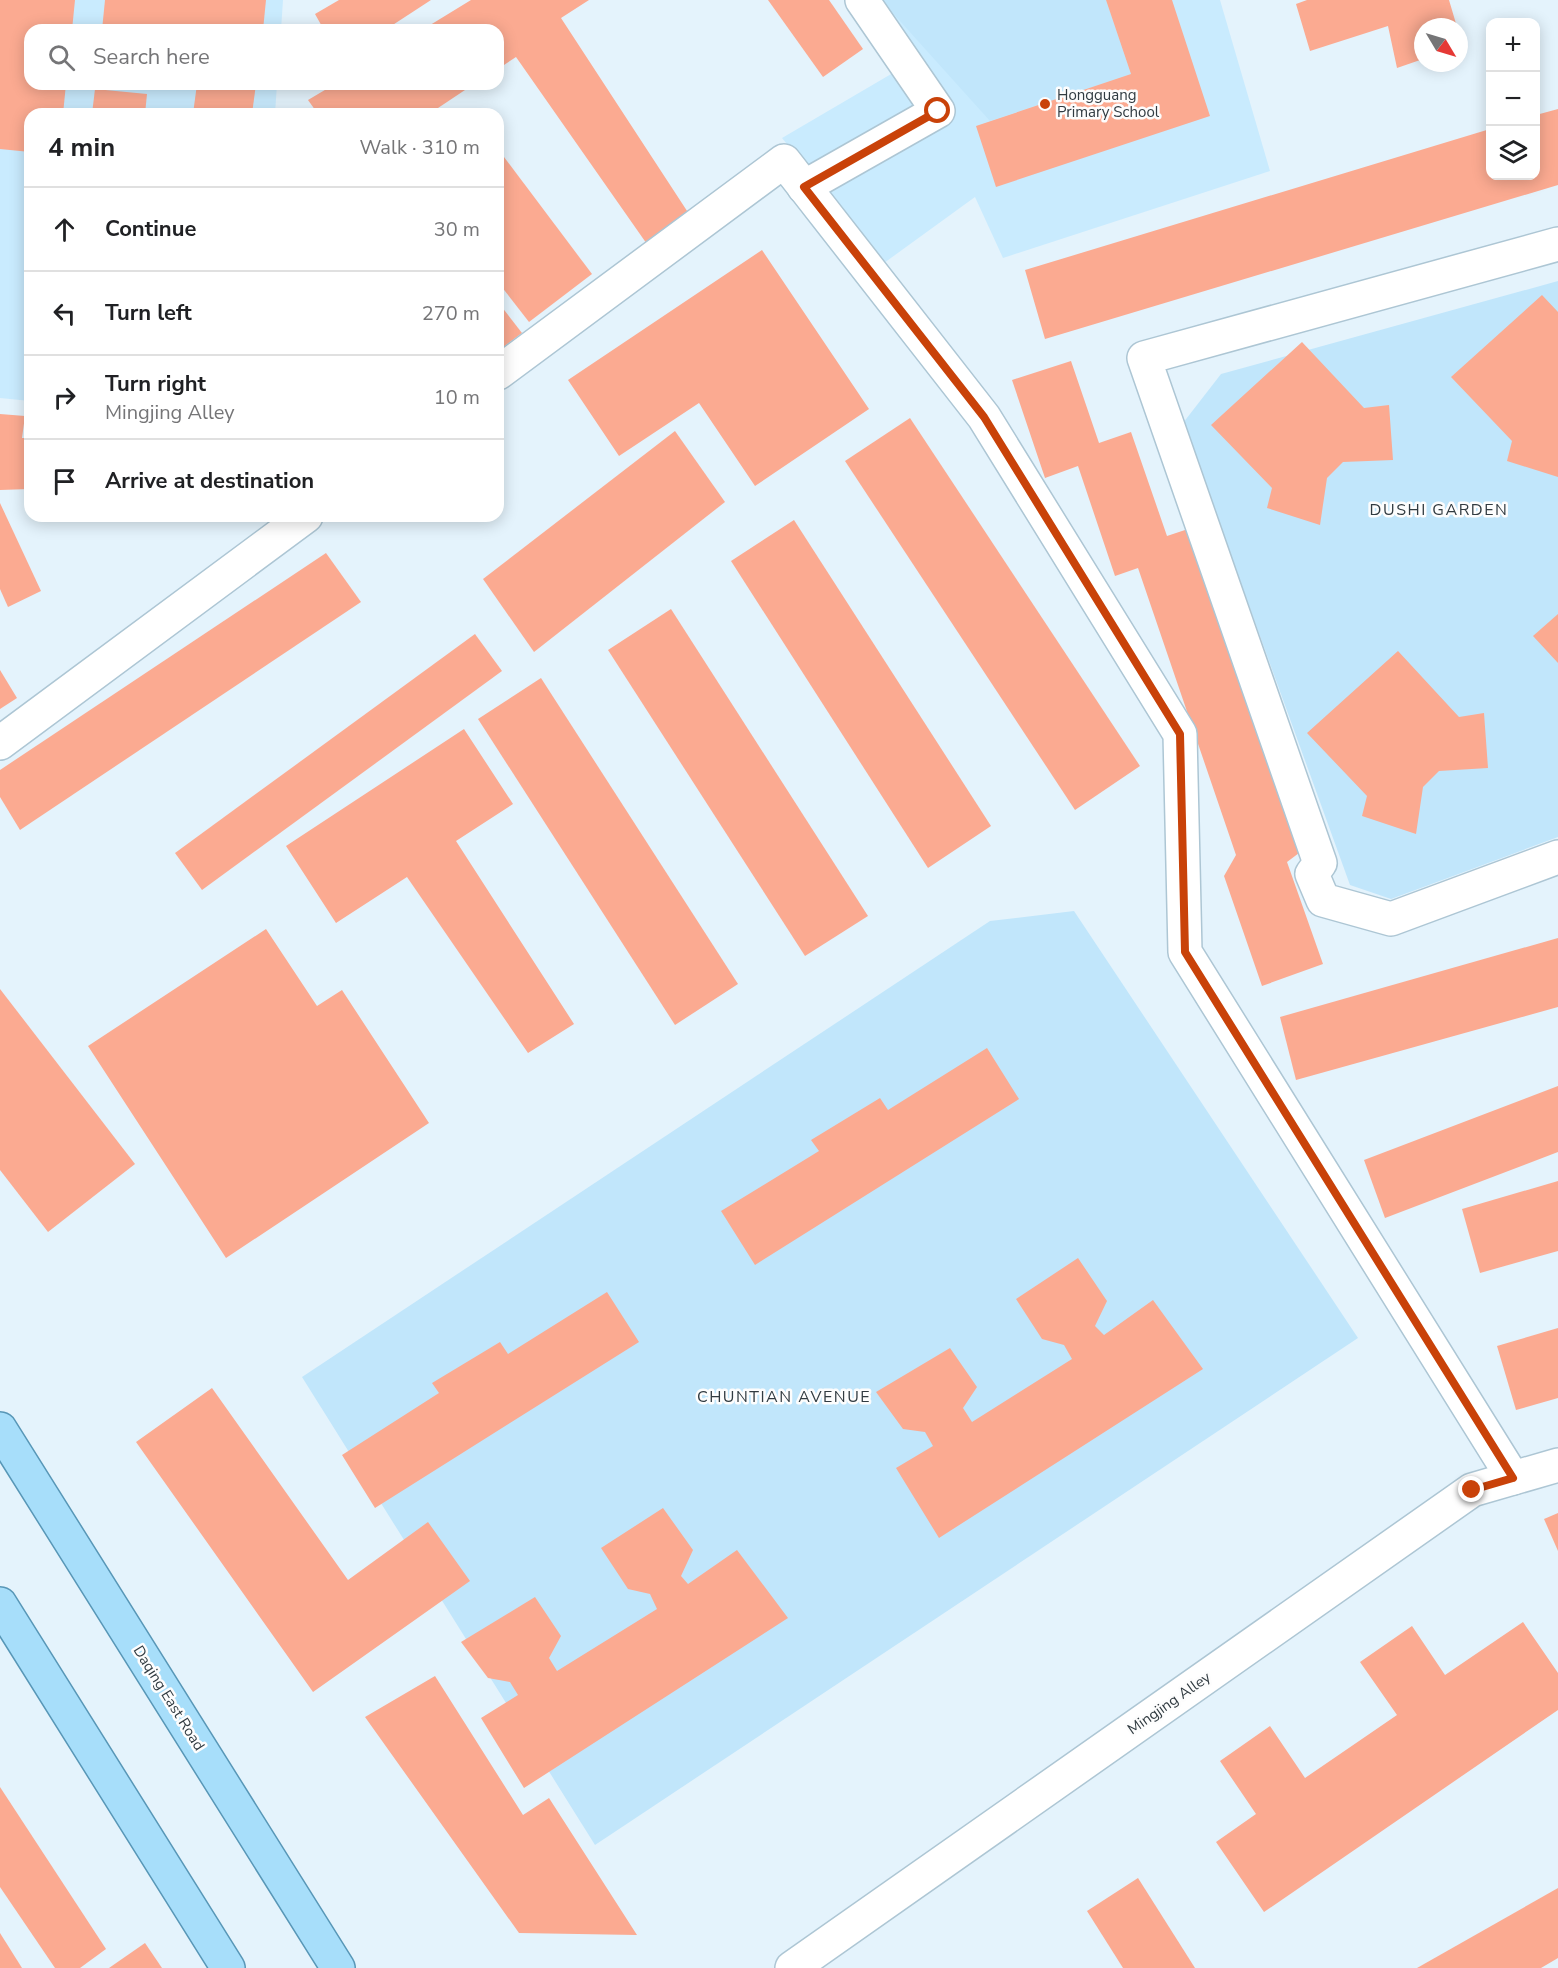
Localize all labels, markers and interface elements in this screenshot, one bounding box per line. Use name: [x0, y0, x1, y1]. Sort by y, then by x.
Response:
north arrow: [1414, 18, 1468, 72]
map controls: [1486, 18, 1540, 180]
button: +: [1486, 18, 1540, 72]
search box: [24, 24, 504, 90]
icon: search: [45, 41, 78, 74]
text: Search here: [93, 42, 210, 72]
button: −: [1486, 72, 1540, 126]
place label: Hongguang Primary School: [1057, 85, 1160, 122]
route start: [924, 97, 950, 123]
marker: Hongguang Primary School: [1038, 97, 1052, 111]
button: layers: [1486, 126, 1540, 180]
text: 4 min: [48, 130, 115, 165]
text: Walk · 310 m: [360, 134, 480, 161]
icon: ahead: [48, 213, 81, 246]
text: Continue: [105, 214, 196, 244]
text: 30 m: [434, 216, 480, 243]
icon: left: [48, 297, 81, 330]
text: Turn left: [105, 298, 192, 328]
text: 270 m: [422, 300, 480, 327]
text: Turn right: [105, 369, 206, 399]
icon: right: [48, 381, 81, 414]
text: 10 m: [434, 384, 480, 411]
text: Mingjing Alley: [105, 399, 235, 426]
icon: arrive: [48, 465, 81, 498]
text: Arrive at destination: [105, 466, 314, 496]
district label: DUSHI GARDEN: [1370, 499, 1508, 521]
district label: CHUNTIAN AVENUE: [697, 1386, 871, 1408]
route end: [1458, 1476, 1484, 1502]
street label: Daqing East Road: [129, 1642, 209, 1754]
street label: Mingjing Alley: [1123, 1667, 1215, 1739]

